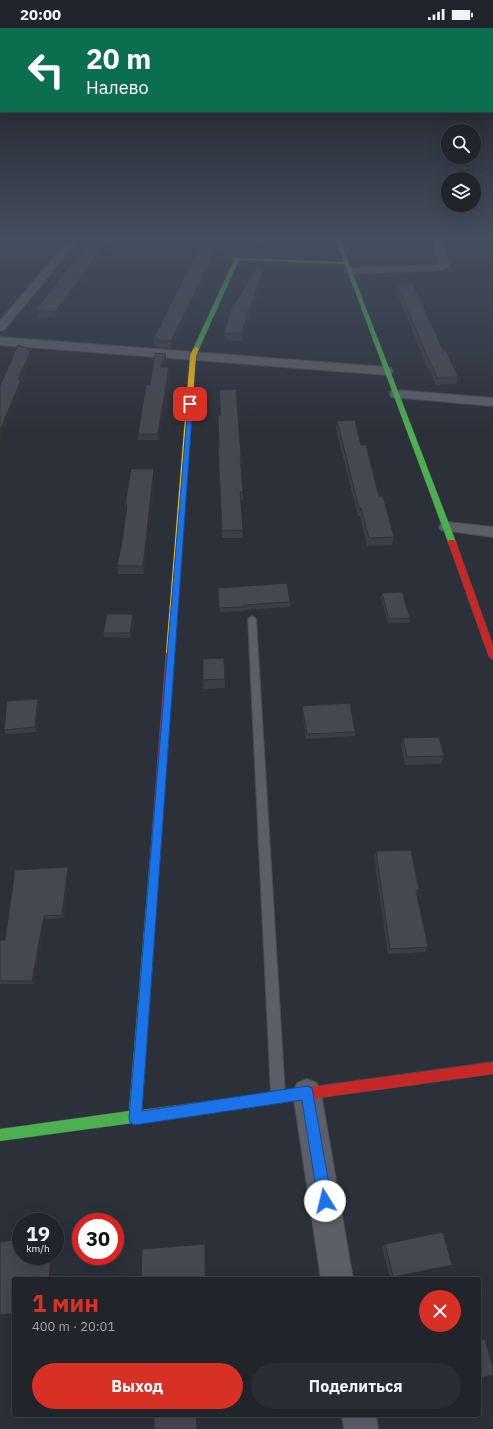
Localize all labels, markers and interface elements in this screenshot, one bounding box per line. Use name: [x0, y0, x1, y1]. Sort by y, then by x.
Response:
text: 20:00: [20, 5, 61, 24]
text: 20 m: [86, 40, 151, 77]
icon: left: [20, 44, 72, 96]
text: Налево: [86, 76, 149, 99]
map controls: [441, 124, 481, 212]
button: search: [441, 124, 481, 164]
button: layers: [441, 172, 481, 212]
pin: [173, 387, 207, 421]
icon: arrive: [179, 393, 201, 415]
position arrow: [304, 1180, 346, 1222]
speed limit sign: 30: [72, 1213, 124, 1265]
text: 19: [26, 1220, 50, 1247]
text: km/h: [26, 1242, 50, 1255]
text: 1 мин: [32, 1287, 99, 1319]
button: close: [419, 1290, 461, 1332]
text: 400 m · 20:01: [32, 1318, 115, 1335]
button: Выход: [32, 1363, 243, 1409]
button: Поделиться: [251, 1363, 461, 1409]

